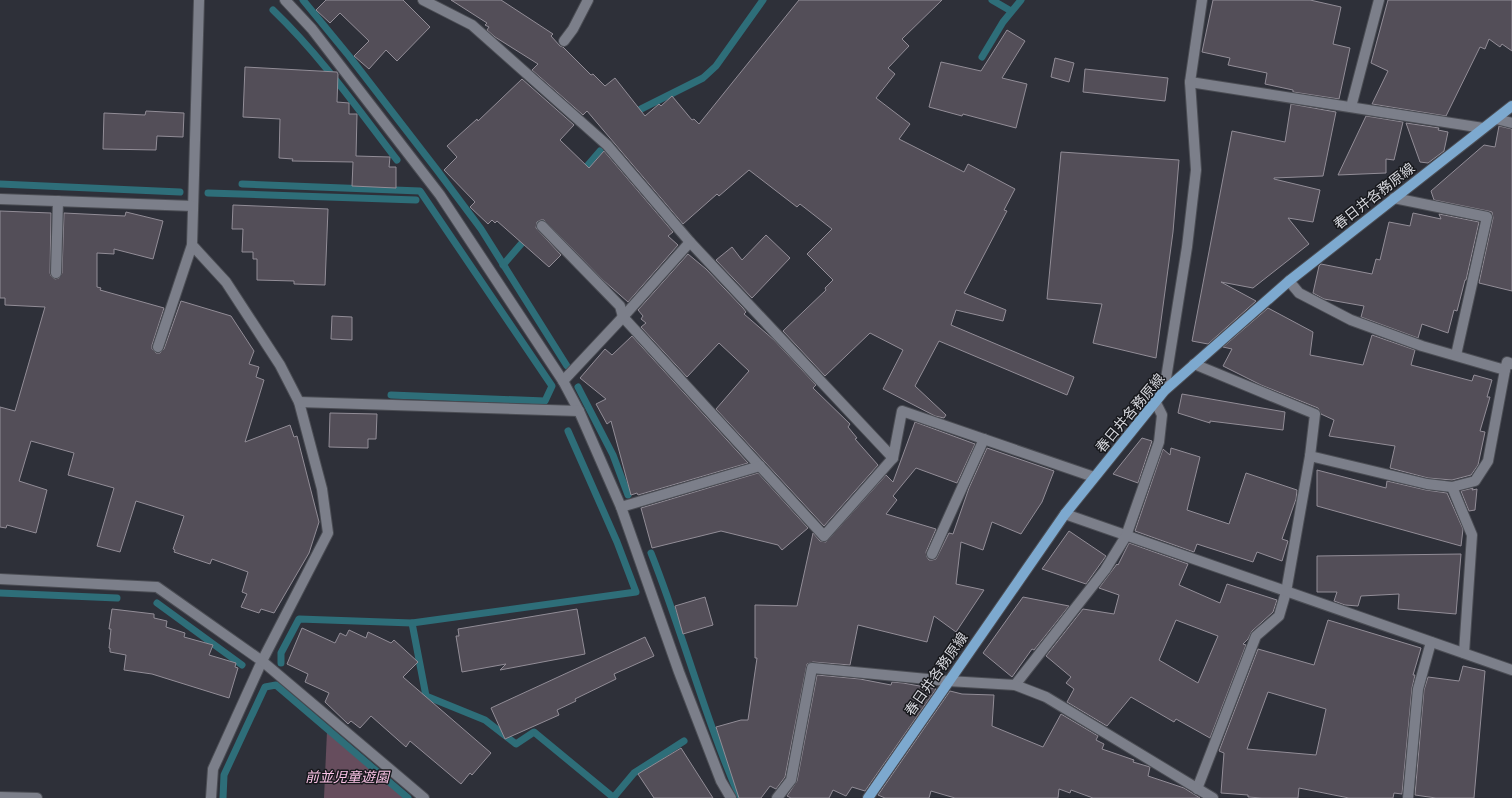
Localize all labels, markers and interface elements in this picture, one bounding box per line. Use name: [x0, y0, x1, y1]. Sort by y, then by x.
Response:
street label: 春日井各務原線: [1330, 159, 1418, 233]
street label: 春日井各務原線: [1092, 370, 1168, 456]
street label: 春日井各務原線: [901, 629, 971, 719]
park label: 前並児童遊園: [305, 768, 391, 786]

